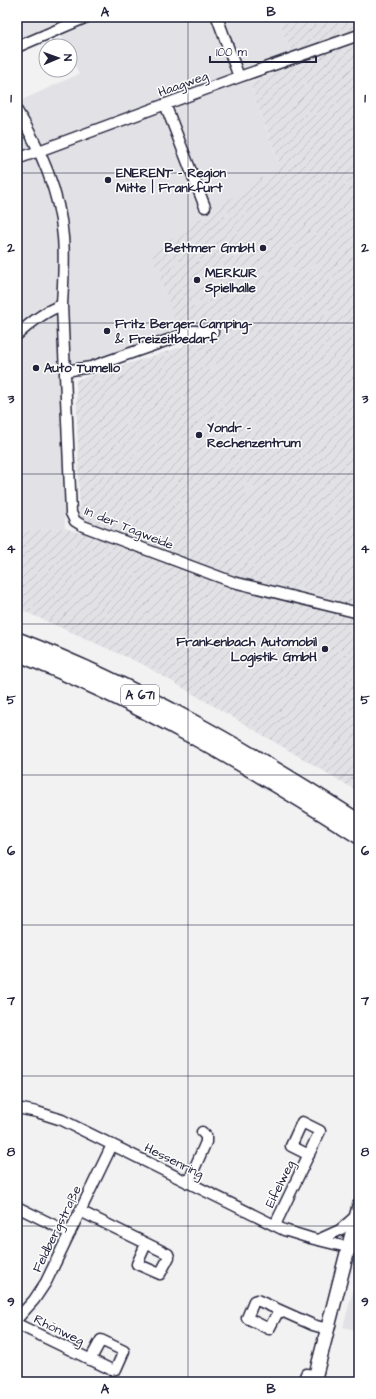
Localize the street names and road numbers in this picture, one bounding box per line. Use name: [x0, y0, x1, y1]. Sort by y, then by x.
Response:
street label: Haagweg: [155, 67, 211, 102]
street label: In der Tagweide: [81, 502, 176, 555]
road number: A 671: [121, 685, 159, 705]
street label: Hessenring: [141, 1139, 207, 1184]
street label: Eifelweg: [261, 1157, 300, 1211]
street label: Feldbergstraße: [28, 1182, 87, 1276]
street label: Rhönweg: [30, 1310, 87, 1351]

